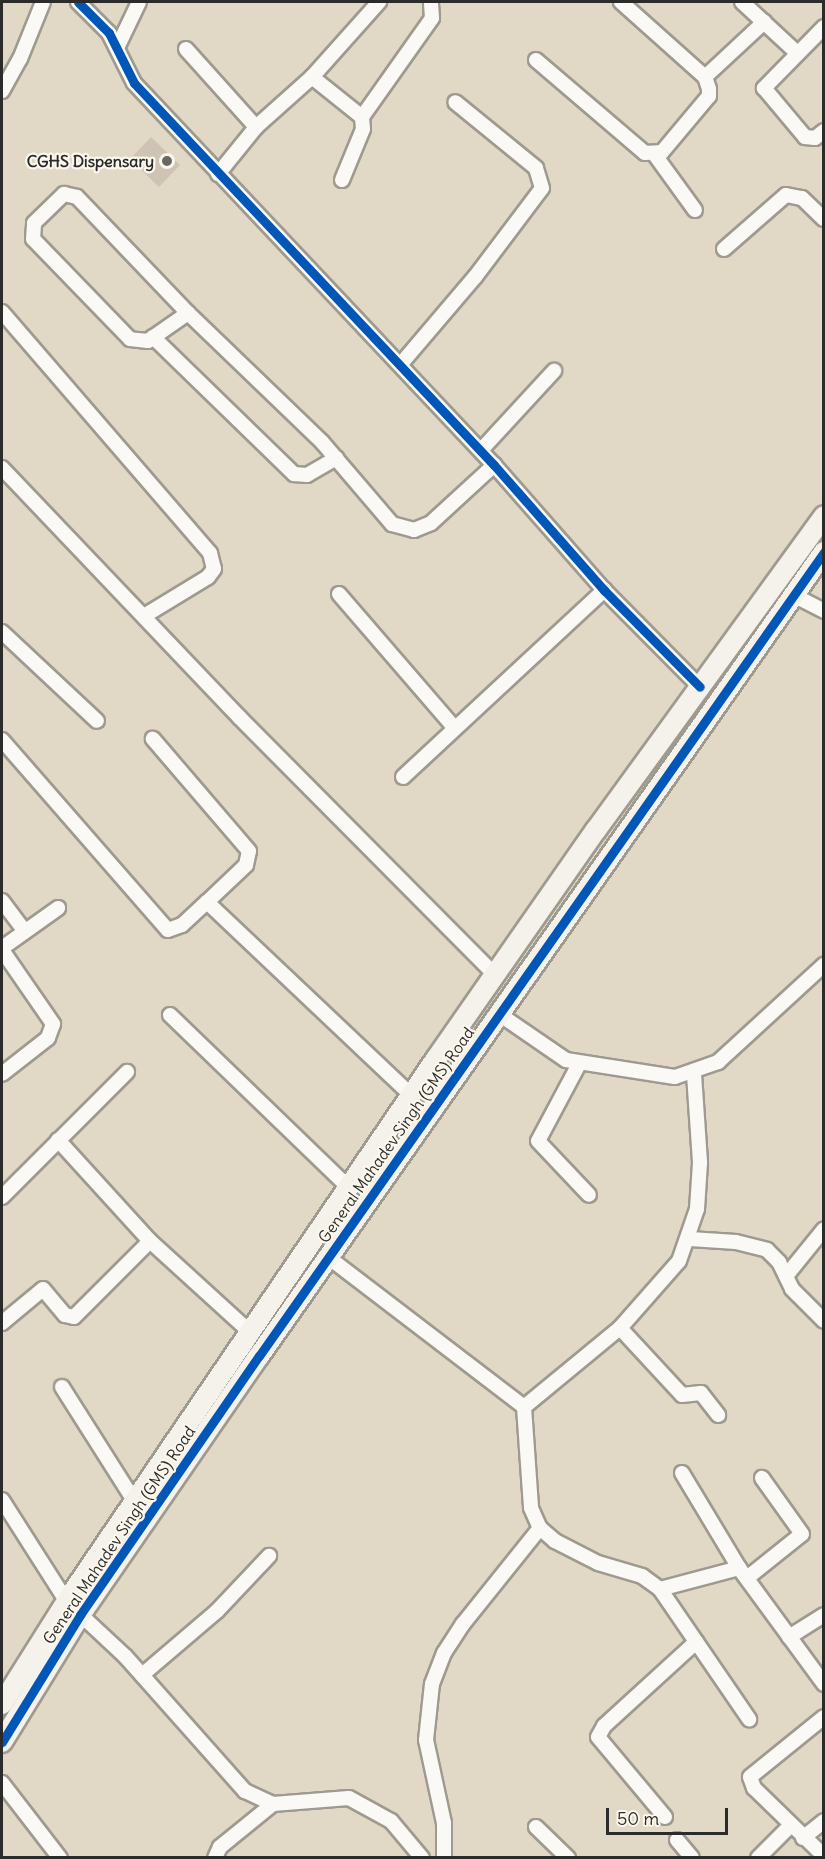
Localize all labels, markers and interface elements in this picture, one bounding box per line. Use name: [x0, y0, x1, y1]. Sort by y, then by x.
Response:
place label: CGHS Dispensary: [27, 151, 154, 171]
marker: CGHS Dispensary: [158, 152, 176, 170]
street label: General Mahadev Singh (GMS) Road: [314, 1024, 478, 1246]
street label: General Mahadev Singh (GMS) Road: [39, 1422, 199, 1648]
scale bar: [609, 1796, 730, 1834]
text: 50 m: [617, 1807, 659, 1830]

